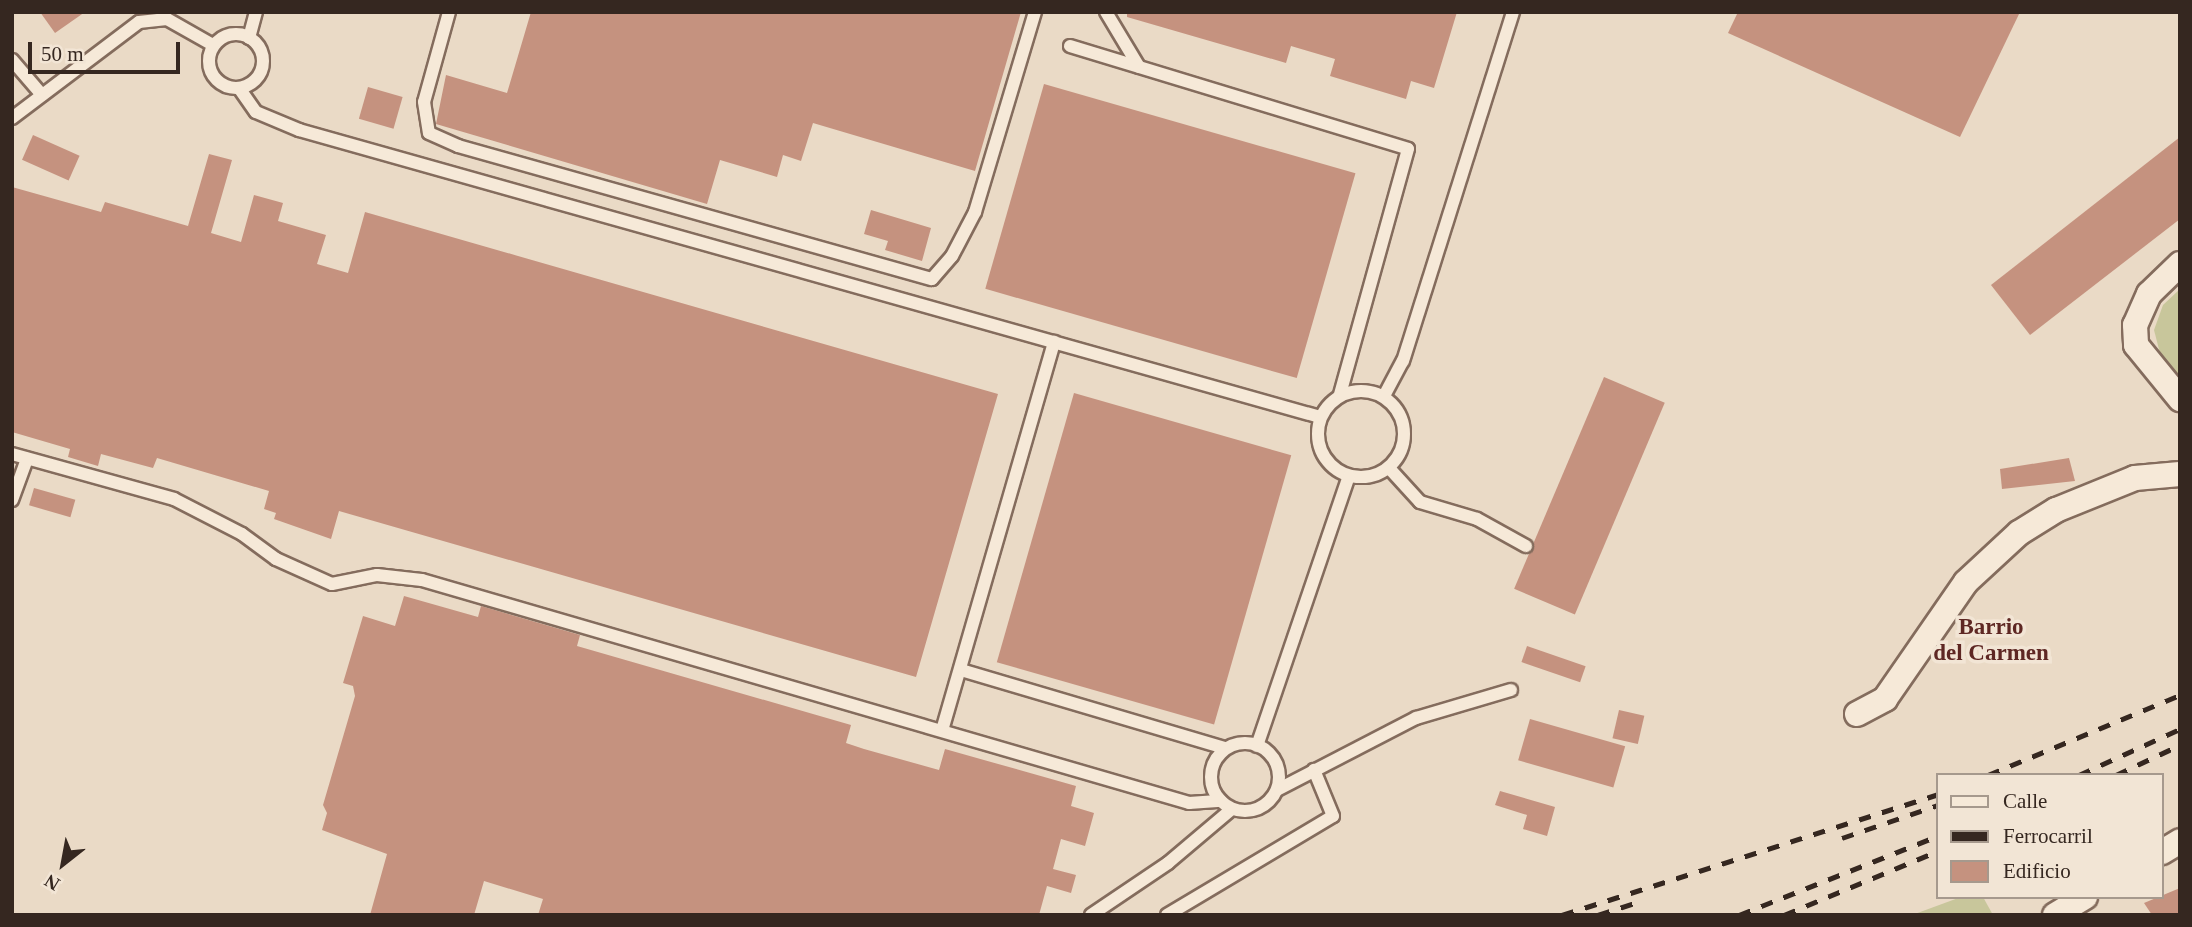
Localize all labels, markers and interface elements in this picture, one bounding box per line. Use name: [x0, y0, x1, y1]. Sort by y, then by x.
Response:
scale bar: [32, 28, 184, 72]
text: 50 m: [41, 42, 84, 66]
district label: Barrio del Carmen: [1933, 613, 2049, 667]
legend: [1937, 773, 2164, 899]
text: Calle: [2003, 789, 2047, 813]
text: Ferrocarril: [2003, 824, 2093, 848]
north arrow: [28, 829, 98, 899]
text: Edificio: [2003, 859, 2071, 883]
text: N: [41, 870, 63, 895]

